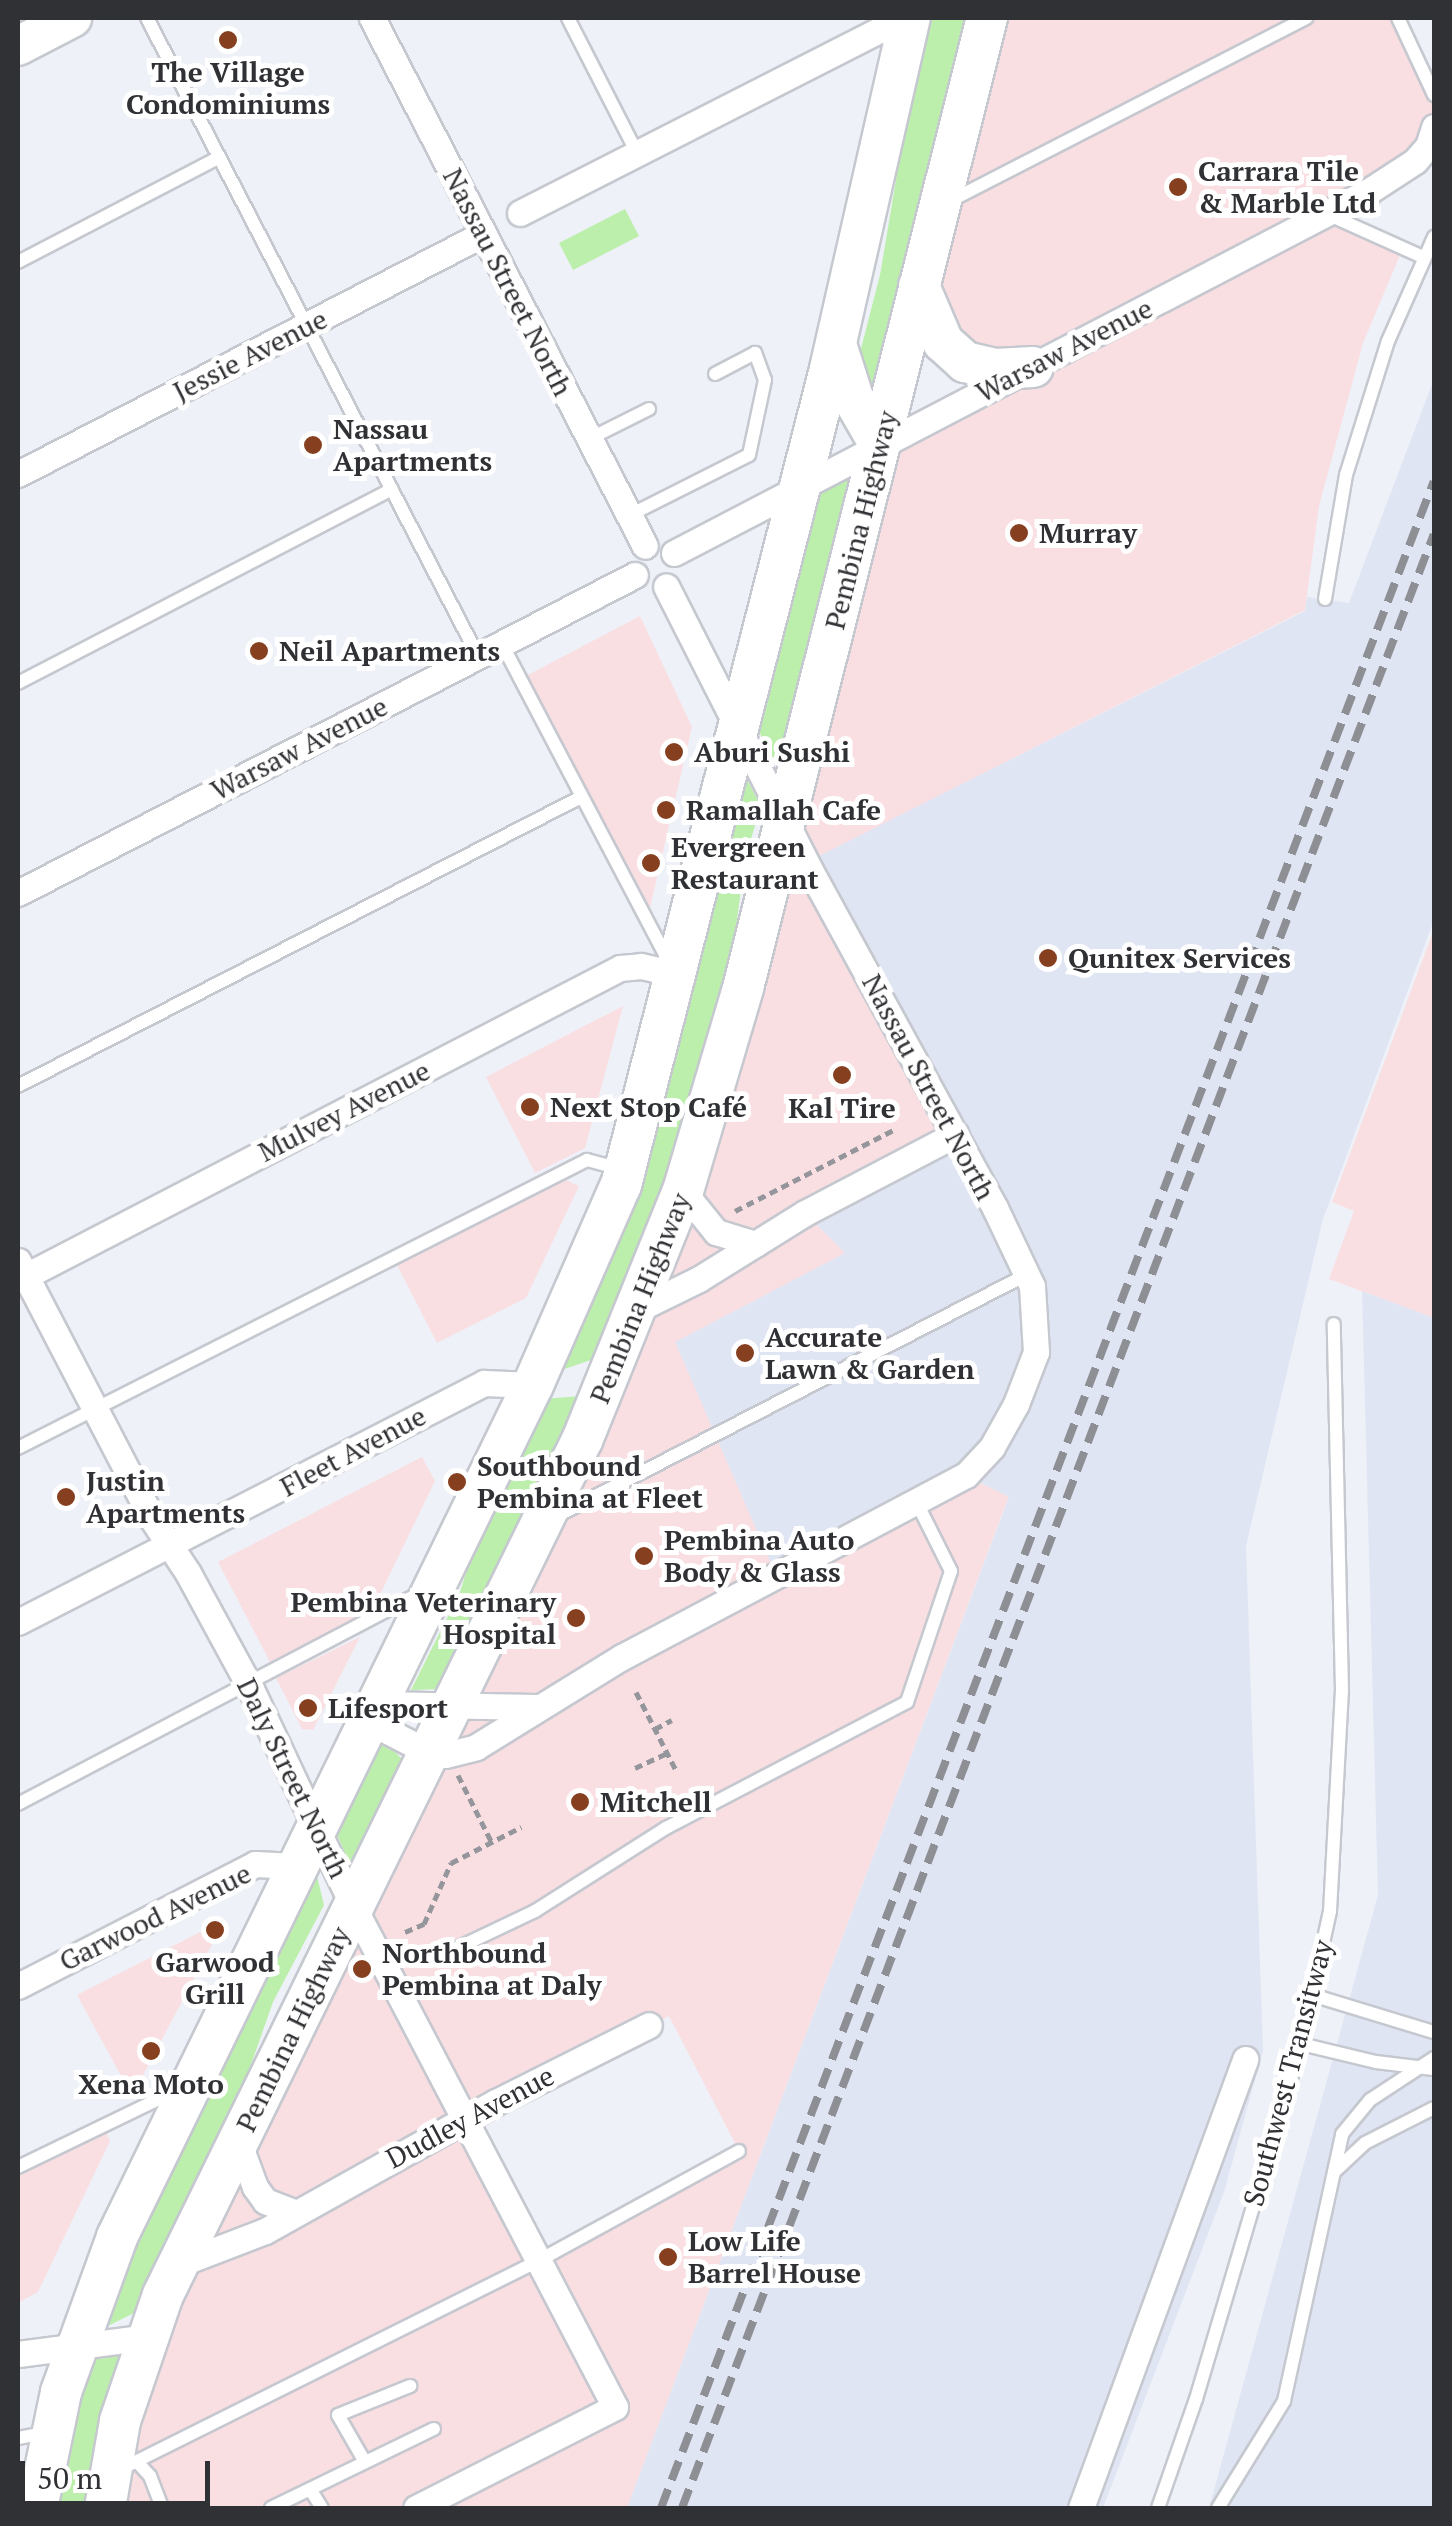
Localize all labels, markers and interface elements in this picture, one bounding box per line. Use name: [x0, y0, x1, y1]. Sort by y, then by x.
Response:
marker: The Village Condominiums: [217, 29, 239, 51]
place label: The Village Condominiums: [126, 55, 330, 121]
place label: Carrara Tile & Marble Ltd: [1198, 154, 1376, 220]
street label: Nassau Street North: [436, 163, 580, 401]
marker: Carrara Tile & Marble Ltd: [1167, 176, 1189, 198]
street label: Warsaw Avenue: [970, 291, 1158, 409]
street label: Jessie Avenue: [167, 302, 333, 408]
street label: Pembina Highway: [818, 407, 904, 633]
place label: Nassau Apartments: [333, 412, 492, 478]
marker: Nassau Apartments: [302, 434, 324, 456]
place label: Murray: [1039, 516, 1137, 550]
marker: Murray: [1008, 522, 1030, 544]
place label: Neil Apartments: [279, 634, 500, 668]
marker: Neil Apartments: [248, 640, 270, 662]
street label: Warsaw Avenue: [205, 689, 393, 807]
place label: Aburi Sushi: [694, 735, 850, 769]
marker: Aburi Sushi: [663, 741, 685, 763]
place label: Ramallah Cafe: [686, 793, 881, 827]
marker: Ramallah Cafe: [655, 799, 677, 821]
place label: Evergreen Restaurant: [671, 830, 819, 896]
marker: Evergreen Restaurant: [640, 852, 662, 874]
place label: Qunitex Services: [1068, 941, 1291, 975]
marker: Qunitex Services: [1037, 947, 1059, 969]
street label: Nassau Street North: [855, 968, 1003, 1206]
street label: Mulvey Avenue: [252, 1053, 436, 1169]
marker: Kal Tire: [831, 1064, 853, 1086]
place label: Next Stop Café: [550, 1090, 747, 1124]
place label: Kal Tire: [788, 1091, 896, 1125]
marker: Next Stop Café: [519, 1096, 541, 1118]
street label: Pembina Highway: [582, 1188, 698, 1408]
place label: Accurate Lawn & Garden: [765, 1320, 974, 1386]
marker: Accurate Lawn & Garden: [734, 1342, 756, 1364]
street label: Fleet Avenue: [274, 1398, 432, 1504]
place label: Southbound Pembina at Fleet: [477, 1449, 703, 1515]
place label: Justin Apartments: [86, 1464, 245, 1530]
marker: Southbound Pembina at Fleet: [446, 1471, 468, 1493]
marker: Justin Apartments: [55, 1486, 77, 1508]
place label: Pembina Auto Body & Glass: [664, 1523, 855, 1589]
marker: Pembina Auto Body & Glass: [633, 1545, 655, 1567]
place label: Pembina Veterinary Hospital: [290, 1585, 556, 1651]
marker: Pembina Veterinary Hospital: [565, 1607, 587, 1629]
street label: Daly Street North: [230, 1672, 356, 1884]
place label: Lifesport: [328, 1691, 448, 1725]
marker: Lifesport: [297, 1697, 319, 1719]
place label: Mitchell: [600, 1785, 712, 1819]
marker: Mitchell: [569, 1791, 591, 1813]
street label: Garwood Avenue: [53, 1856, 257, 1978]
marker: Garwood Grill: [204, 1919, 226, 1941]
street label: Pembina Highway: [229, 1921, 357, 2137]
place label: Northbound Pembina at Daly: [382, 1936, 602, 2002]
street label: Southwest Transitway: [1236, 1936, 1340, 2210]
place label: Garwood Grill: [155, 1945, 275, 2011]
marker: Northbound Pembina at Daly: [351, 1958, 373, 1980]
marker: Xena Moto: [140, 2040, 162, 2062]
street label: Dudley Avenue: [380, 2058, 560, 2176]
place label: Xena Moto: [78, 2067, 224, 2101]
place label: Low Life Barrel House: [688, 2224, 861, 2290]
marker: Low Life Barrel House: [657, 2246, 679, 2268]
scale bar: [25, 2441, 215, 2503]
text: 50 m: [37, 2458, 102, 2498]

